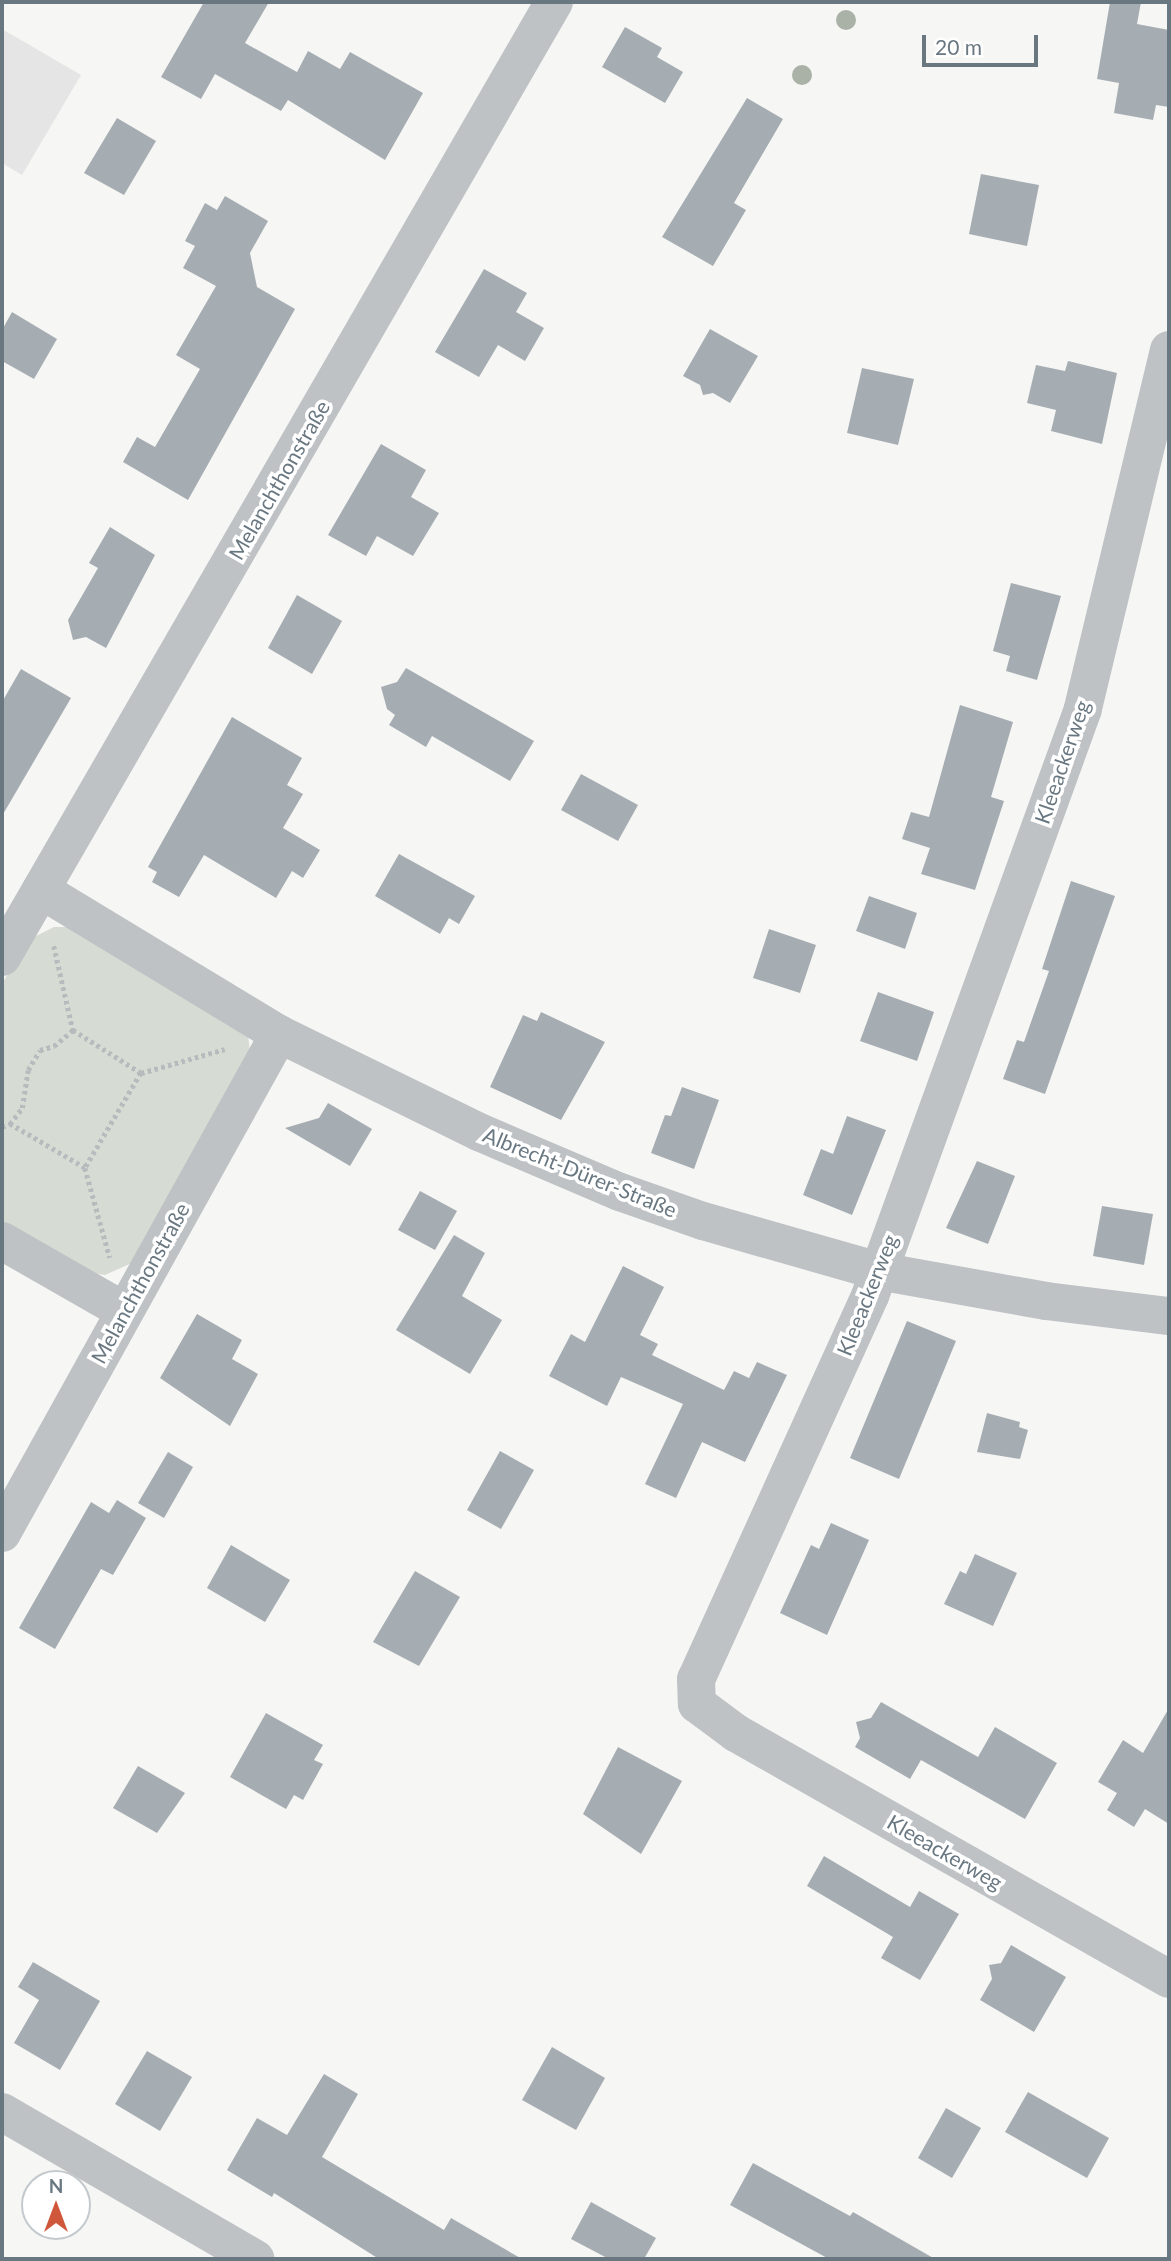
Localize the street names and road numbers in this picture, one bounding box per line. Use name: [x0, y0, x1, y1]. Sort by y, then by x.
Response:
street label: Melanchthonstraße: [223, 396, 335, 564]
street label: Kleeackerweg: [1029, 697, 1095, 827]
street label: Albrecht-Dürer-Straße: [480, 1122, 680, 1222]
street label: Melanchthonstraße: [85, 1198, 195, 1368]
street label: Kleeackerweg: [831, 1231, 903, 1359]
street label: Kleeackerweg: [883, 1809, 1007, 1895]

